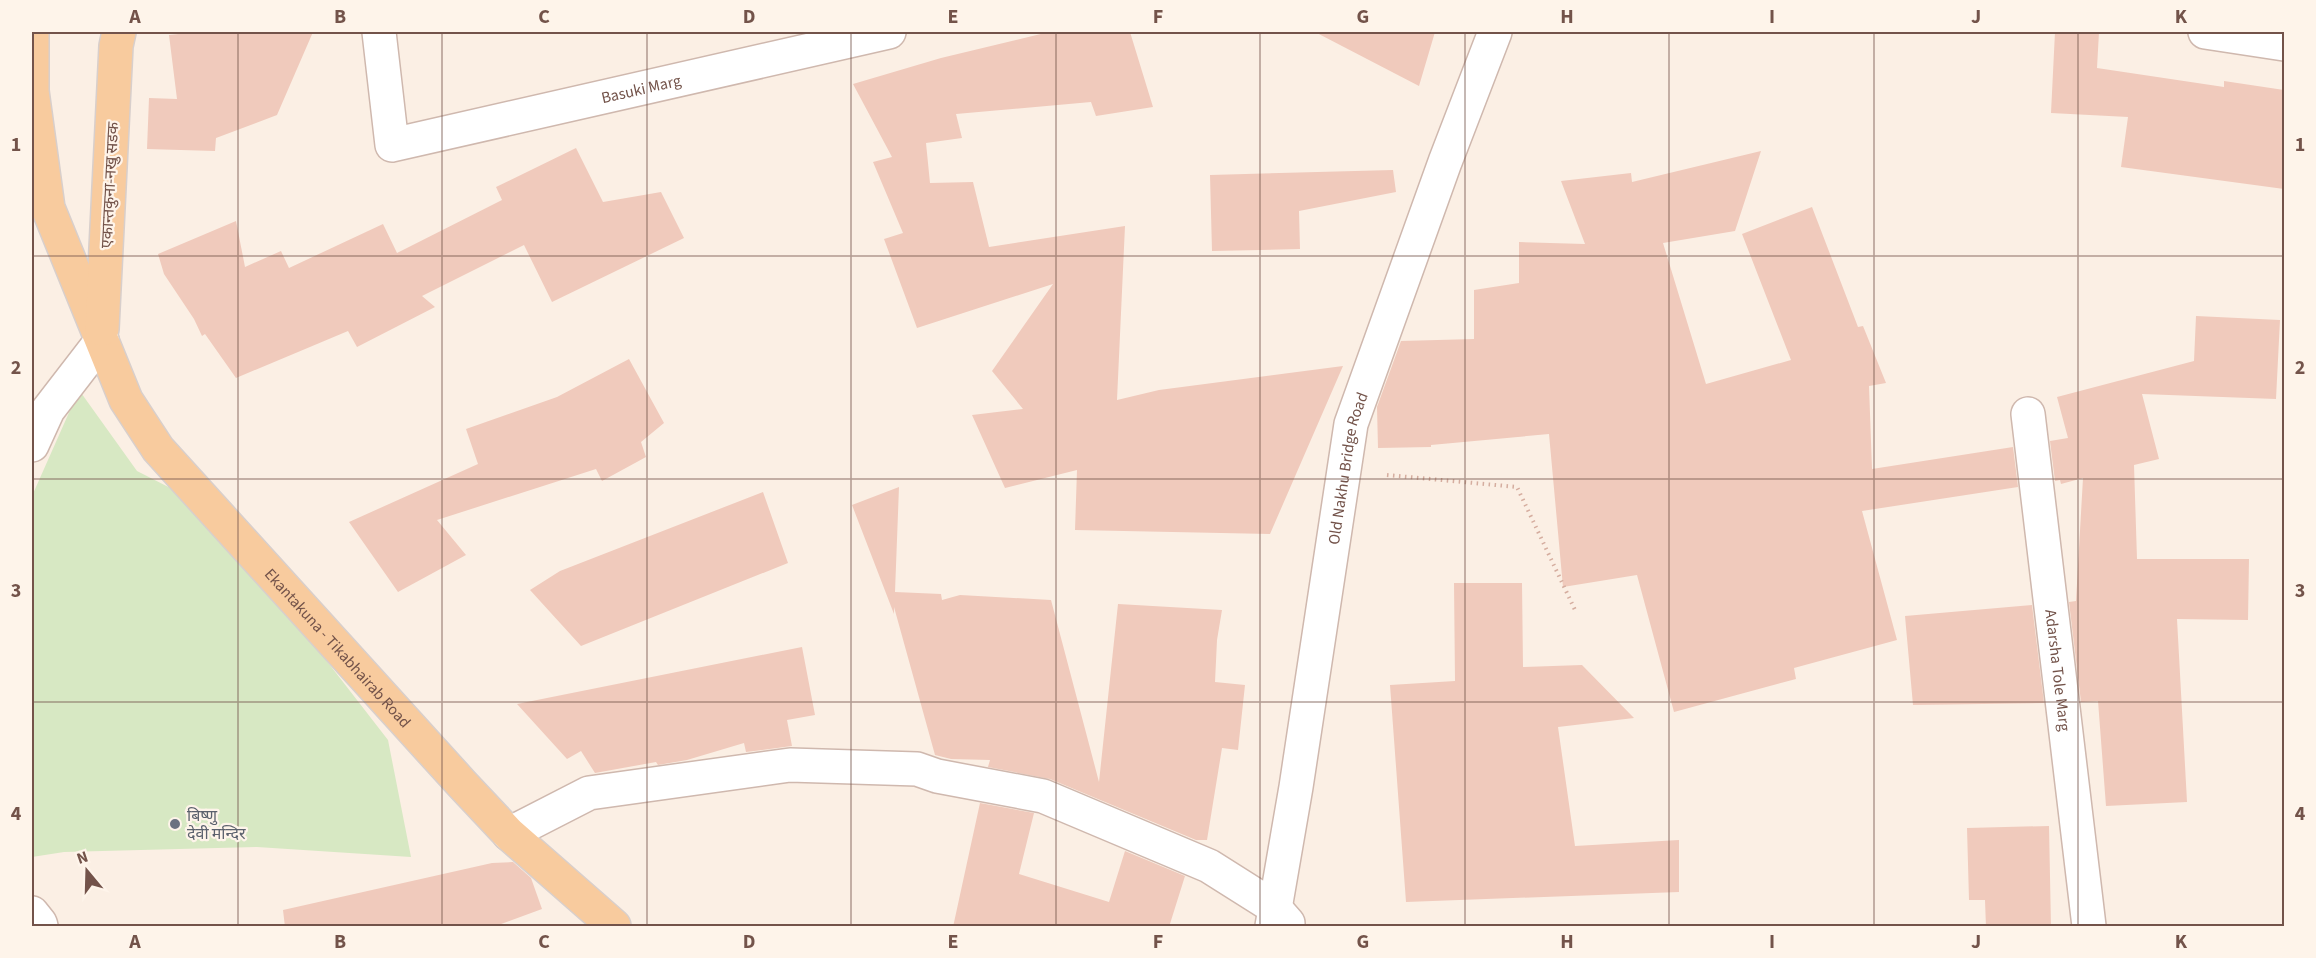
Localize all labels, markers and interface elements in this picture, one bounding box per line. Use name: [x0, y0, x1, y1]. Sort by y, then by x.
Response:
text: A: [128, 3, 141, 31]
text: B: [334, 3, 346, 31]
text: C: [538, 3, 550, 31]
text: D: [743, 3, 755, 31]
text: E: [948, 3, 958, 31]
text: F: [1153, 3, 1163, 31]
text: G: [1357, 3, 1369, 31]
text: H: [1560, 3, 1574, 31]
text: I: [1769, 3, 1775, 31]
text: J: [1971, 3, 1981, 31]
text: K: [2175, 3, 2188, 31]
street label: Basuki Marg: [599, 70, 683, 109]
street label: एकान्तकुना-नखु सडक: [96, 121, 124, 249]
text: 1: [11, 131, 21, 159]
text: 1: [2295, 131, 2305, 159]
text: 2: [11, 354, 21, 382]
text: 2: [2295, 354, 2305, 382]
street label: Old Nakhu Bridge Road: [1323, 389, 1374, 546]
street label: Ekantakuna - Tikabhairab Road: [259, 564, 416, 733]
text: 3: [11, 577, 21, 605]
text: 3: [2295, 577, 2305, 605]
street label: Adarsha Tole Marg: [2039, 608, 2076, 732]
text: 4: [11, 800, 22, 828]
text: 4: [2295, 800, 2306, 828]
place label: बिष्णु देवी मन्दिर: [187, 805, 246, 845]
marker: बिष्णु देवी मन्दिर: [168, 817, 182, 831]
north arrow: [57, 841, 117, 901]
text: N: [74, 846, 91, 870]
text: A: [128, 928, 141, 956]
text: B: [334, 928, 346, 956]
text: C: [538, 928, 550, 956]
text: D: [743, 928, 755, 956]
text: E: [948, 928, 958, 956]
text: F: [1153, 928, 1163, 956]
text: G: [1357, 928, 1369, 956]
text: H: [1560, 928, 1574, 956]
text: I: [1769, 928, 1775, 956]
text: J: [1971, 928, 1981, 956]
text: K: [2175, 928, 2188, 956]

